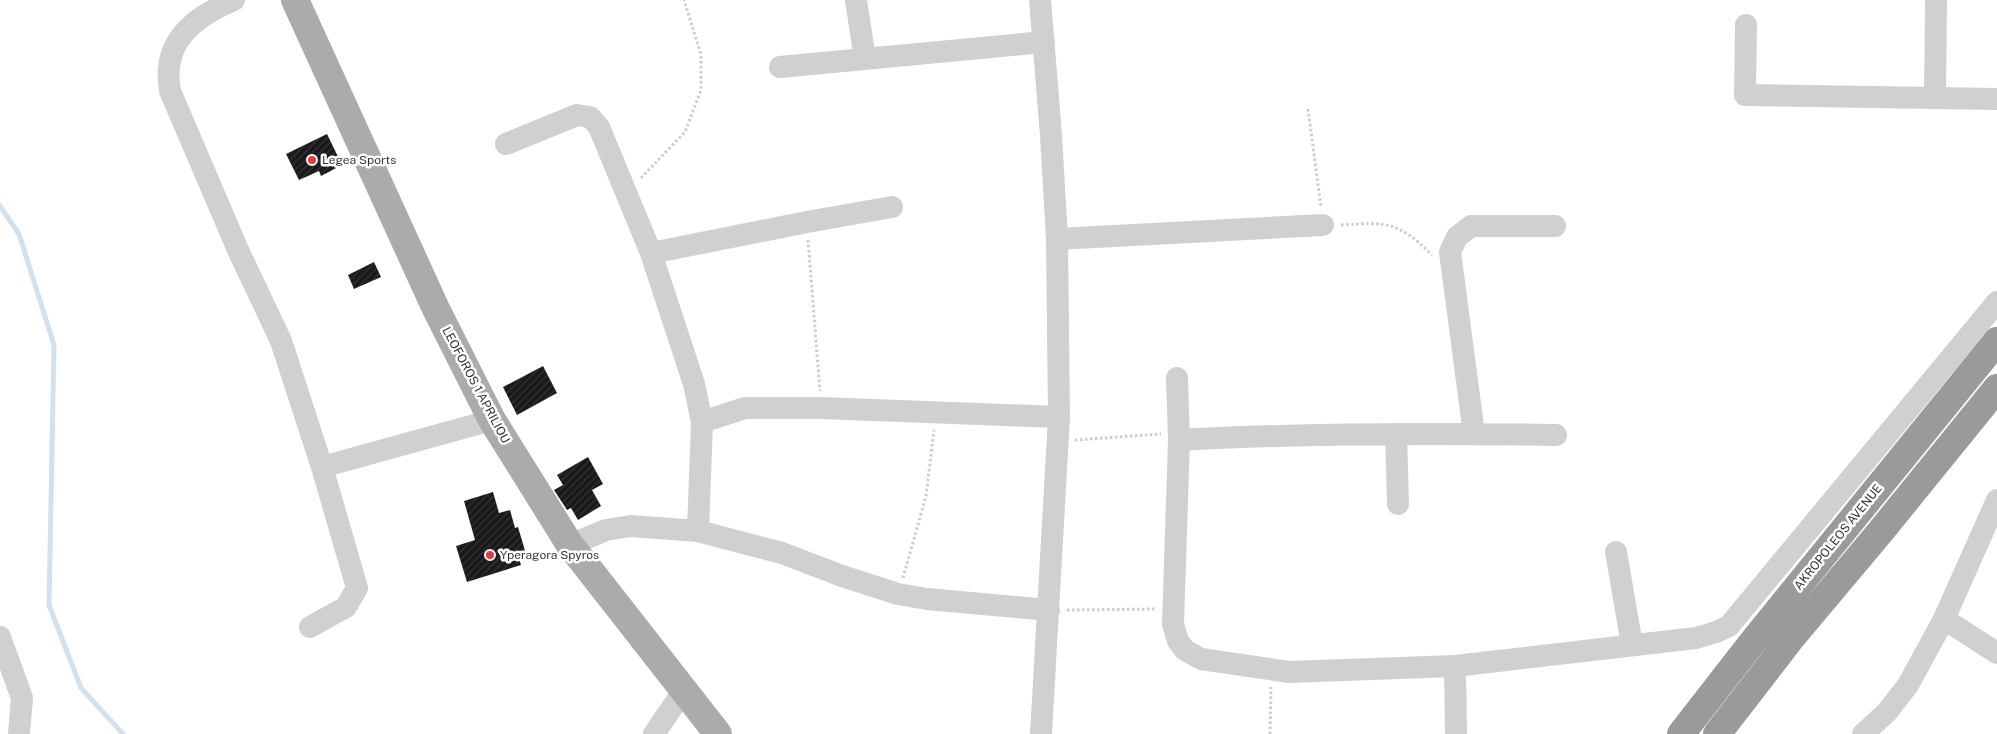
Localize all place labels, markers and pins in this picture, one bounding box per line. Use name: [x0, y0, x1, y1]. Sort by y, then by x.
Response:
place label: Legea Sports: [322, 153, 396, 167]
marker: Legea Sports: [306, 154, 318, 166]
place label: Yperagora Spyros: [500, 548, 599, 562]
marker: Yperagora Spyros: [484, 549, 496, 561]

